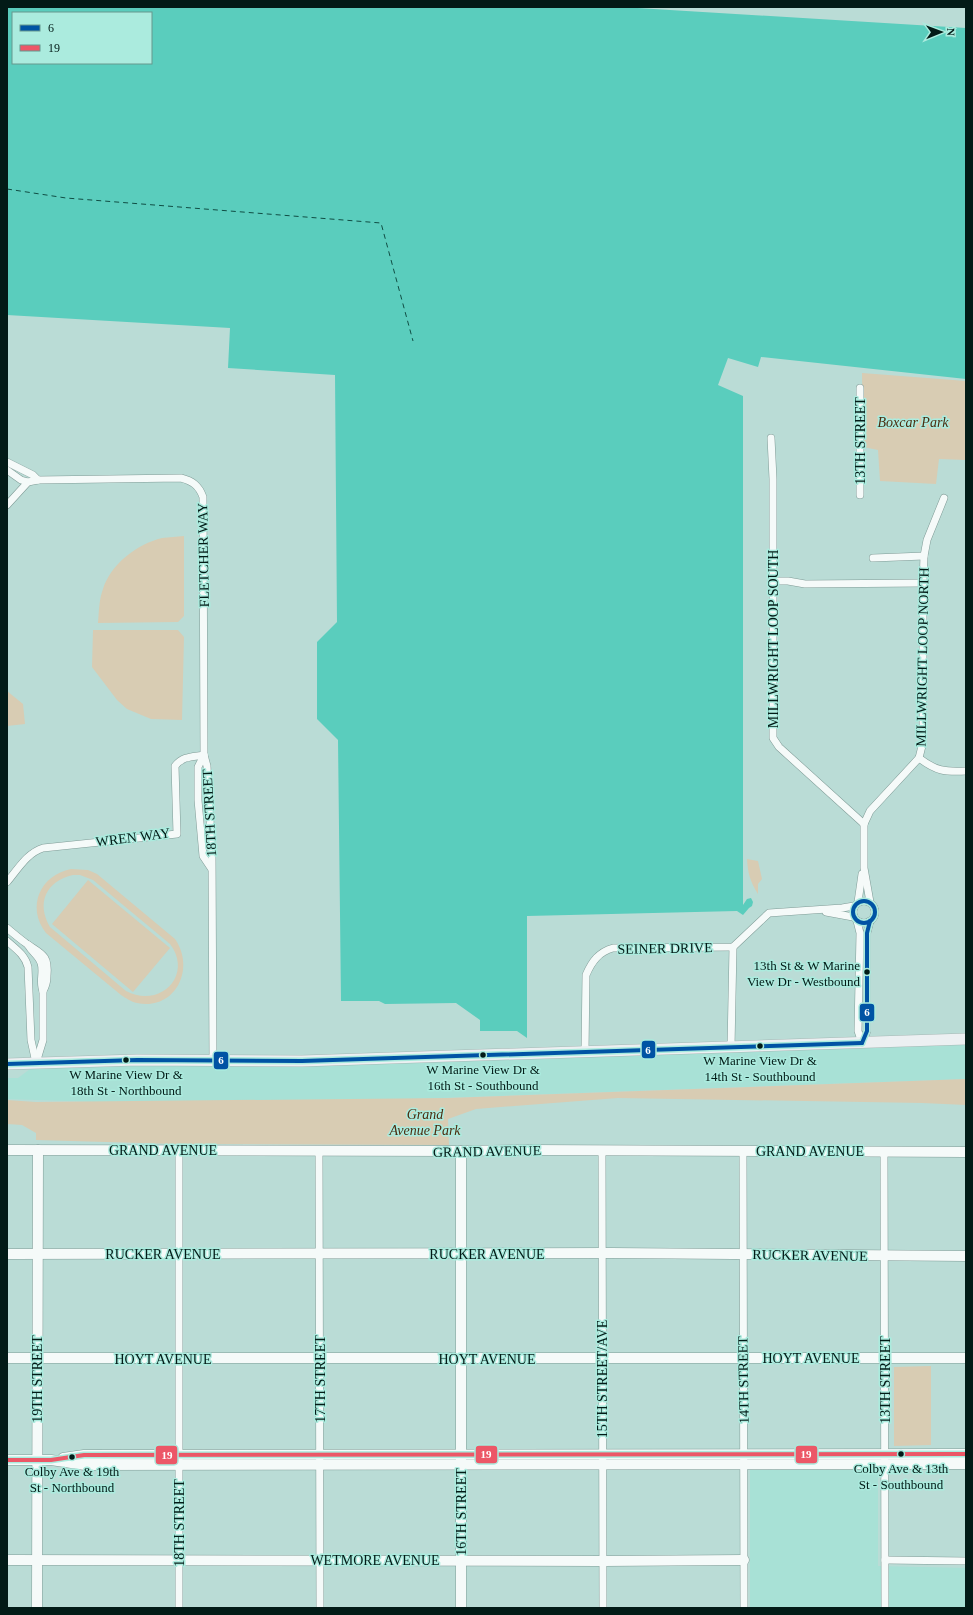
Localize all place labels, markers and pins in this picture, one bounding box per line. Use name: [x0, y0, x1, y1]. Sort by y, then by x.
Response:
place label: 13th St & W Marine View Dr - Westbound: [747, 958, 860, 989]
marker: 13th St & W Marine View Dr - Westbound: [862, 967, 872, 977]
marker: W Marine View Dr & 14th St - Southbound: [755, 1041, 765, 1051]
marker: W Marine View Dr & 16th St - Southbound: [478, 1050, 488, 1060]
place label: W Marine View Dr & 14th St - Southbound: [703, 1053, 817, 1084]
marker: W Marine View Dr & 18th St - Northbound: [121, 1055, 131, 1065]
place label: W Marine View Dr & 16th St - Southbound: [426, 1062, 540, 1093]
place label: W Marine View Dr & 18th St - Northbound: [69, 1067, 183, 1098]
marker: Colby Ave & 13th St - Southbound: [896, 1449, 906, 1459]
marker: Colby Ave & 19th St - Northbound: [67, 1452, 77, 1462]
place label: Colby Ave & 13th St - Southbound: [854, 1461, 949, 1492]
place label: Colby Ave & 19th St - Northbound: [25, 1464, 120, 1495]

